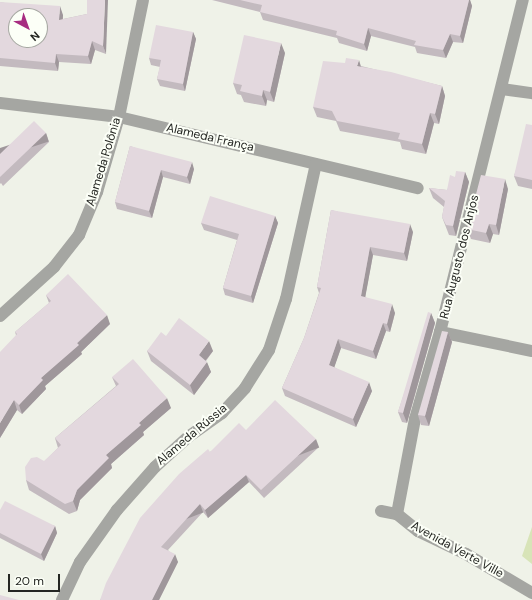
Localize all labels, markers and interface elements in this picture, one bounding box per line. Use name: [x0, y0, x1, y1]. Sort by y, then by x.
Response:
north arrow: [8, 8, 48, 48]
text: N: [28, 28, 43, 44]
street label: Alameda Polônia: [84, 116, 124, 208]
street label: Alameda França: [165, 121, 255, 155]
street label: Rua Augusto dos Anjos: [438, 193, 482, 321]
street label: Alameda Rússia: [154, 401, 230, 469]
street label: Avenida Verte Ville: [408, 519, 506, 581]
scale bar: [10, 566, 62, 592]
text: 20 m: [15, 573, 44, 589]

